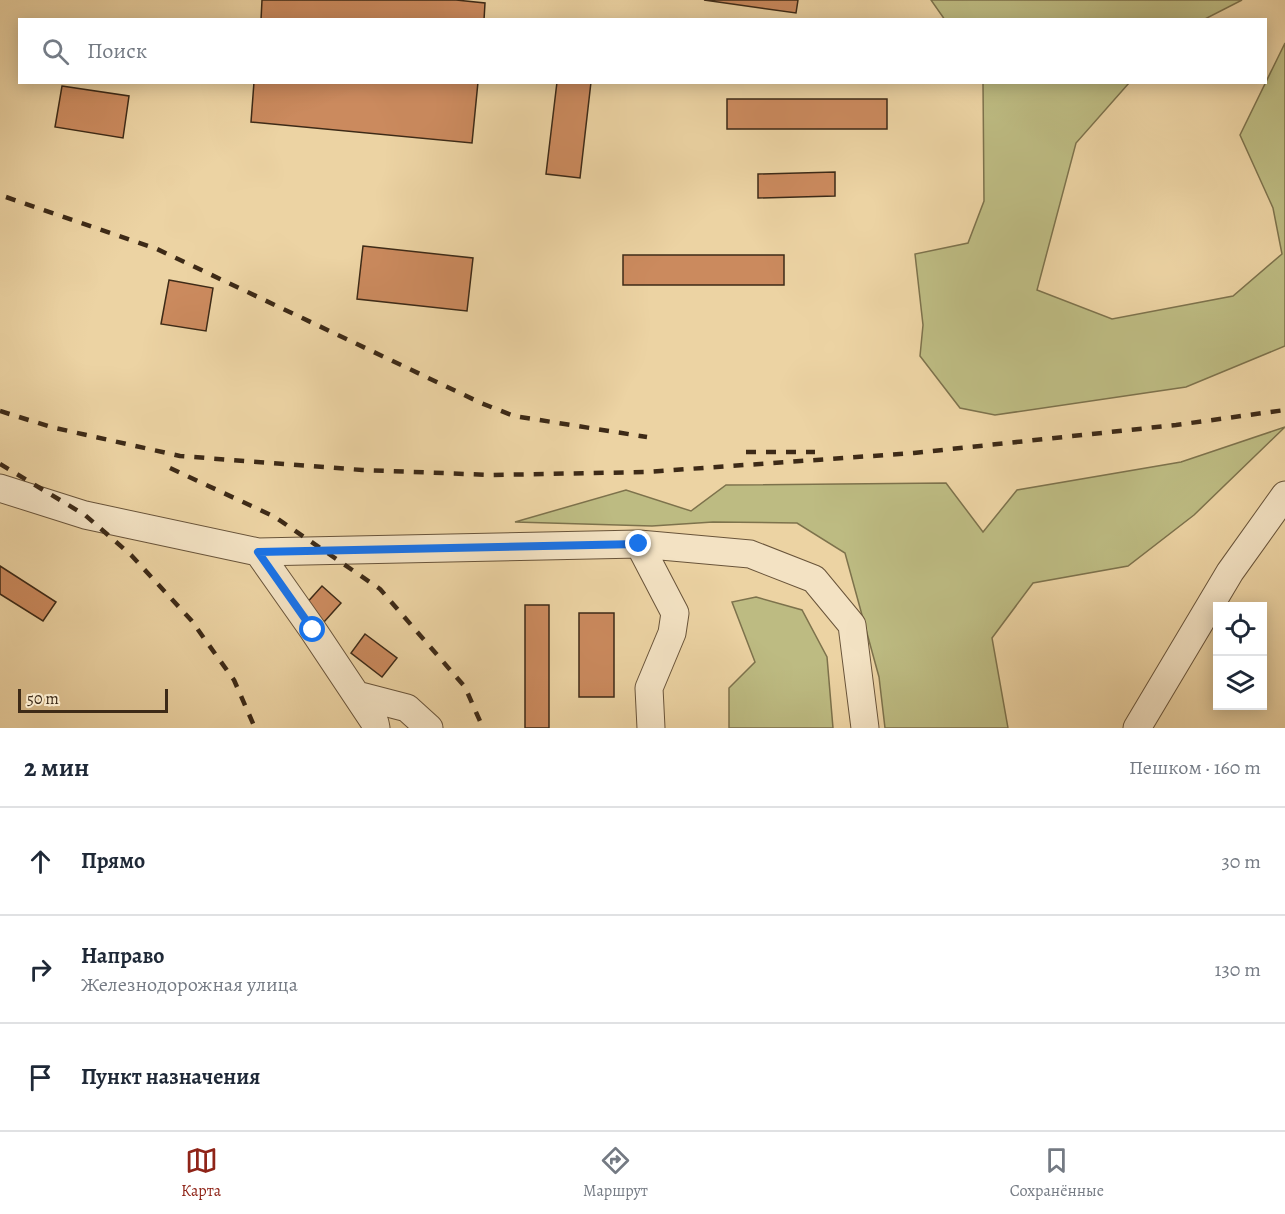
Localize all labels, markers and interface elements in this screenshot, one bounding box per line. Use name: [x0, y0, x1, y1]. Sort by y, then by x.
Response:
search box: [18, 18, 1267, 84]
icon: search: [39, 35, 72, 68]
text: Поиск: [87, 36, 147, 66]
route end: [625, 530, 651, 556]
map controls: [1213, 602, 1267, 710]
button: locate: [1213, 602, 1267, 656]
route start: [299, 616, 325, 642]
button: layers: [1213, 656, 1267, 710]
scale bar: [18, 686, 168, 714]
text: 50 m: [27, 688, 59, 710]
text: 2 мин: [24, 750, 89, 785]
text: Пешком · 160 m: [1129, 754, 1261, 781]
icon: ahead: [24, 845, 57, 878]
text: Прямо: [81, 846, 145, 876]
text: 30 m: [1221, 848, 1261, 875]
text: Направо: [81, 941, 164, 971]
icon: right: [24, 953, 57, 986]
text: 130 m: [1215, 956, 1261, 983]
text: Железнодорожная улица: [81, 971, 298, 998]
icon: arrive: [24, 1061, 57, 1094]
text: Пункт назначения: [81, 1062, 260, 1092]
tab: Карта: [181, 1144, 221, 1202]
tab: Маршрут: [583, 1144, 648, 1202]
tab: Сохранённые: [1010, 1144, 1104, 1202]

